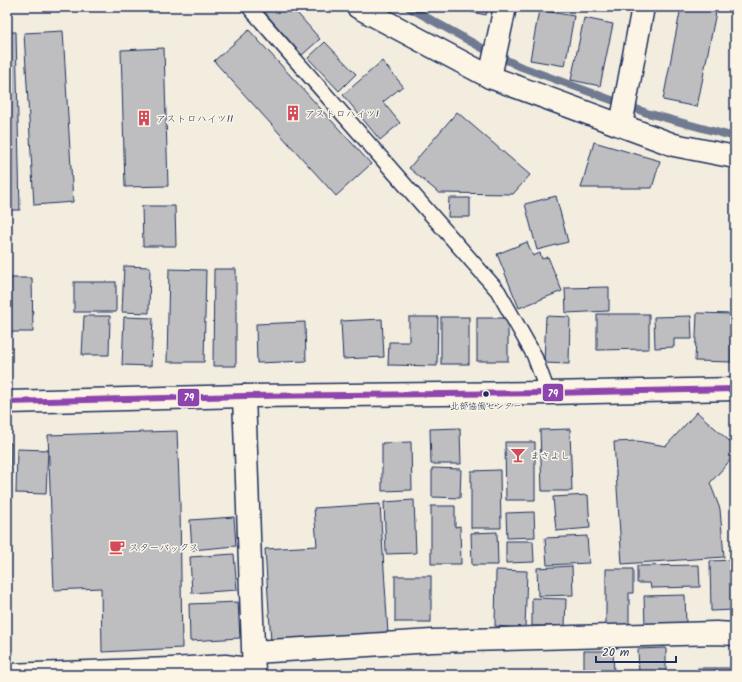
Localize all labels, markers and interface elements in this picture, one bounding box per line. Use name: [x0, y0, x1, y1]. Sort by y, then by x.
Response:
building icon: アストロハイツI: [284, 104, 302, 122]
place label: アストロハイツI: [305, 106, 379, 122]
building icon: アストロハイツII: [135, 109, 153, 127]
place label: アストロハイツII: [156, 111, 233, 127]
line badge: 79: [542, 383, 564, 402]
text: 79: [548, 385, 559, 403]
line badge: 79: [177, 388, 200, 407]
text: 79: [184, 389, 195, 407]
marker: 北部協働センター: [481, 389, 491, 399]
place label: 北部協働センター: [450, 399, 522, 414]
bar icon: まさよし: [509, 446, 527, 464]
place label: まさよし: [530, 448, 570, 464]
cafe icon: スターバックス: [108, 538, 126, 556]
place label: スターバックス: [129, 540, 199, 556]
scale bar: [596, 638, 676, 664]
text: 20 m: [602, 643, 630, 662]

